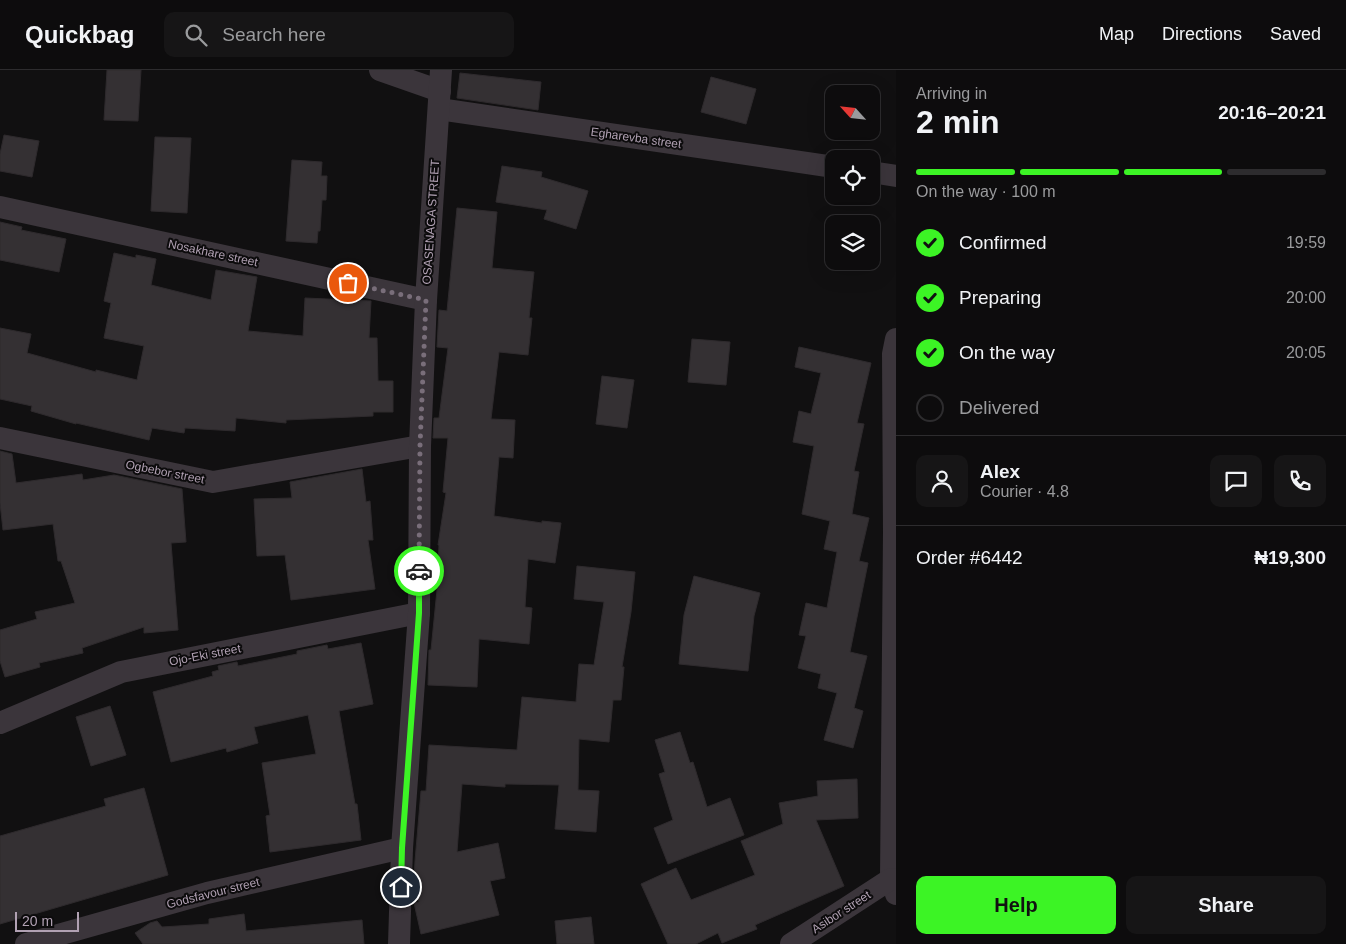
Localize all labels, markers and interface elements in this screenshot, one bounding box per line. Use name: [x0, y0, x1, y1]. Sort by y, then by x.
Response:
search box: [164, 12, 514, 57]
text: Quickbag: [25, 21, 134, 48]
icon: search: [182, 21, 210, 49]
text: Search here: [222, 24, 326, 45]
text: Map: [1099, 24, 1134, 44]
text: Directions: [1162, 24, 1242, 44]
text: Saved: [1270, 24, 1321, 44]
north arrow: [825, 85, 880, 140]
map controls: [825, 85, 880, 270]
text: Arriving in: [916, 85, 987, 102]
text: 20:16–20:21: [1218, 102, 1326, 123]
text: 2 min: [916, 104, 1000, 140]
street label: Egharevba street: [590, 125, 683, 151]
button: locate: [825, 150, 880, 205]
street label: OSASENAGA STREET: [420, 158, 442, 285]
text: On the way · 100 m: [916, 183, 1056, 200]
button: layers: [825, 215, 880, 270]
icon: check: [916, 229, 944, 257]
text: Confirmed: [959, 232, 1047, 253]
text: 19:59: [1286, 234, 1326, 251]
street label: Nosakhare street: [167, 237, 260, 269]
pin: [327, 262, 369, 304]
icon: bag: [334, 269, 362, 297]
icon: check: [916, 284, 944, 312]
text: Preparing: [959, 287, 1041, 308]
text: 20:00: [1286, 289, 1326, 306]
icon: check: [916, 339, 944, 367]
text: On the way: [959, 342, 1055, 363]
text: 20:05: [1286, 344, 1326, 361]
text: Delivered: [959, 397, 1039, 418]
button: person: [916, 455, 968, 507]
button: chat: [1210, 455, 1262, 507]
button: phone: [1274, 455, 1326, 507]
street label: Ogbebor street: [124, 457, 206, 487]
text: Alex: [980, 461, 1020, 482]
text: Courier · 4.8: [980, 483, 1069, 500]
courier: [394, 546, 444, 596]
text: Order #6442: [916, 547, 1023, 568]
text: ₦19,300: [1254, 547, 1326, 568]
icon: car: [405, 557, 433, 585]
street label: Ojo-Eki street: [168, 641, 243, 669]
pin: [380, 866, 422, 908]
icon: home: [387, 873, 415, 901]
street label: Godsfavour street: [165, 875, 262, 911]
button: Help: [916, 876, 1116, 934]
button: Share: [1126, 876, 1326, 934]
street label: Asibor street: [809, 887, 874, 936]
scale bar: [15, 909, 79, 932]
text: 20 m: [22, 913, 53, 929]

